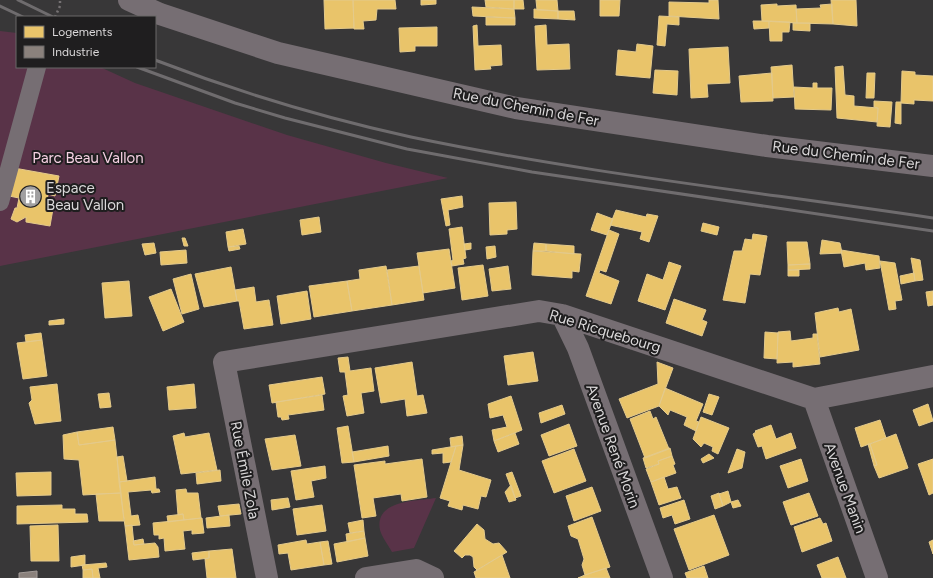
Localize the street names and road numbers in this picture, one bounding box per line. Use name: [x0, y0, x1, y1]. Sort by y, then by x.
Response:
street label: Rue du Chemin de Fer: [452, 84, 600, 130]
street label: Rue du Chemin de Fer: [771, 137, 921, 173]
street label: Rue Ricquebourg: [547, 305, 663, 357]
street label: Avenue René Morin: [582, 382, 644, 510]
street label: Rue Émile Zola: [227, 420, 263, 520]
street label: Avenue Manin: [820, 440, 870, 536]

